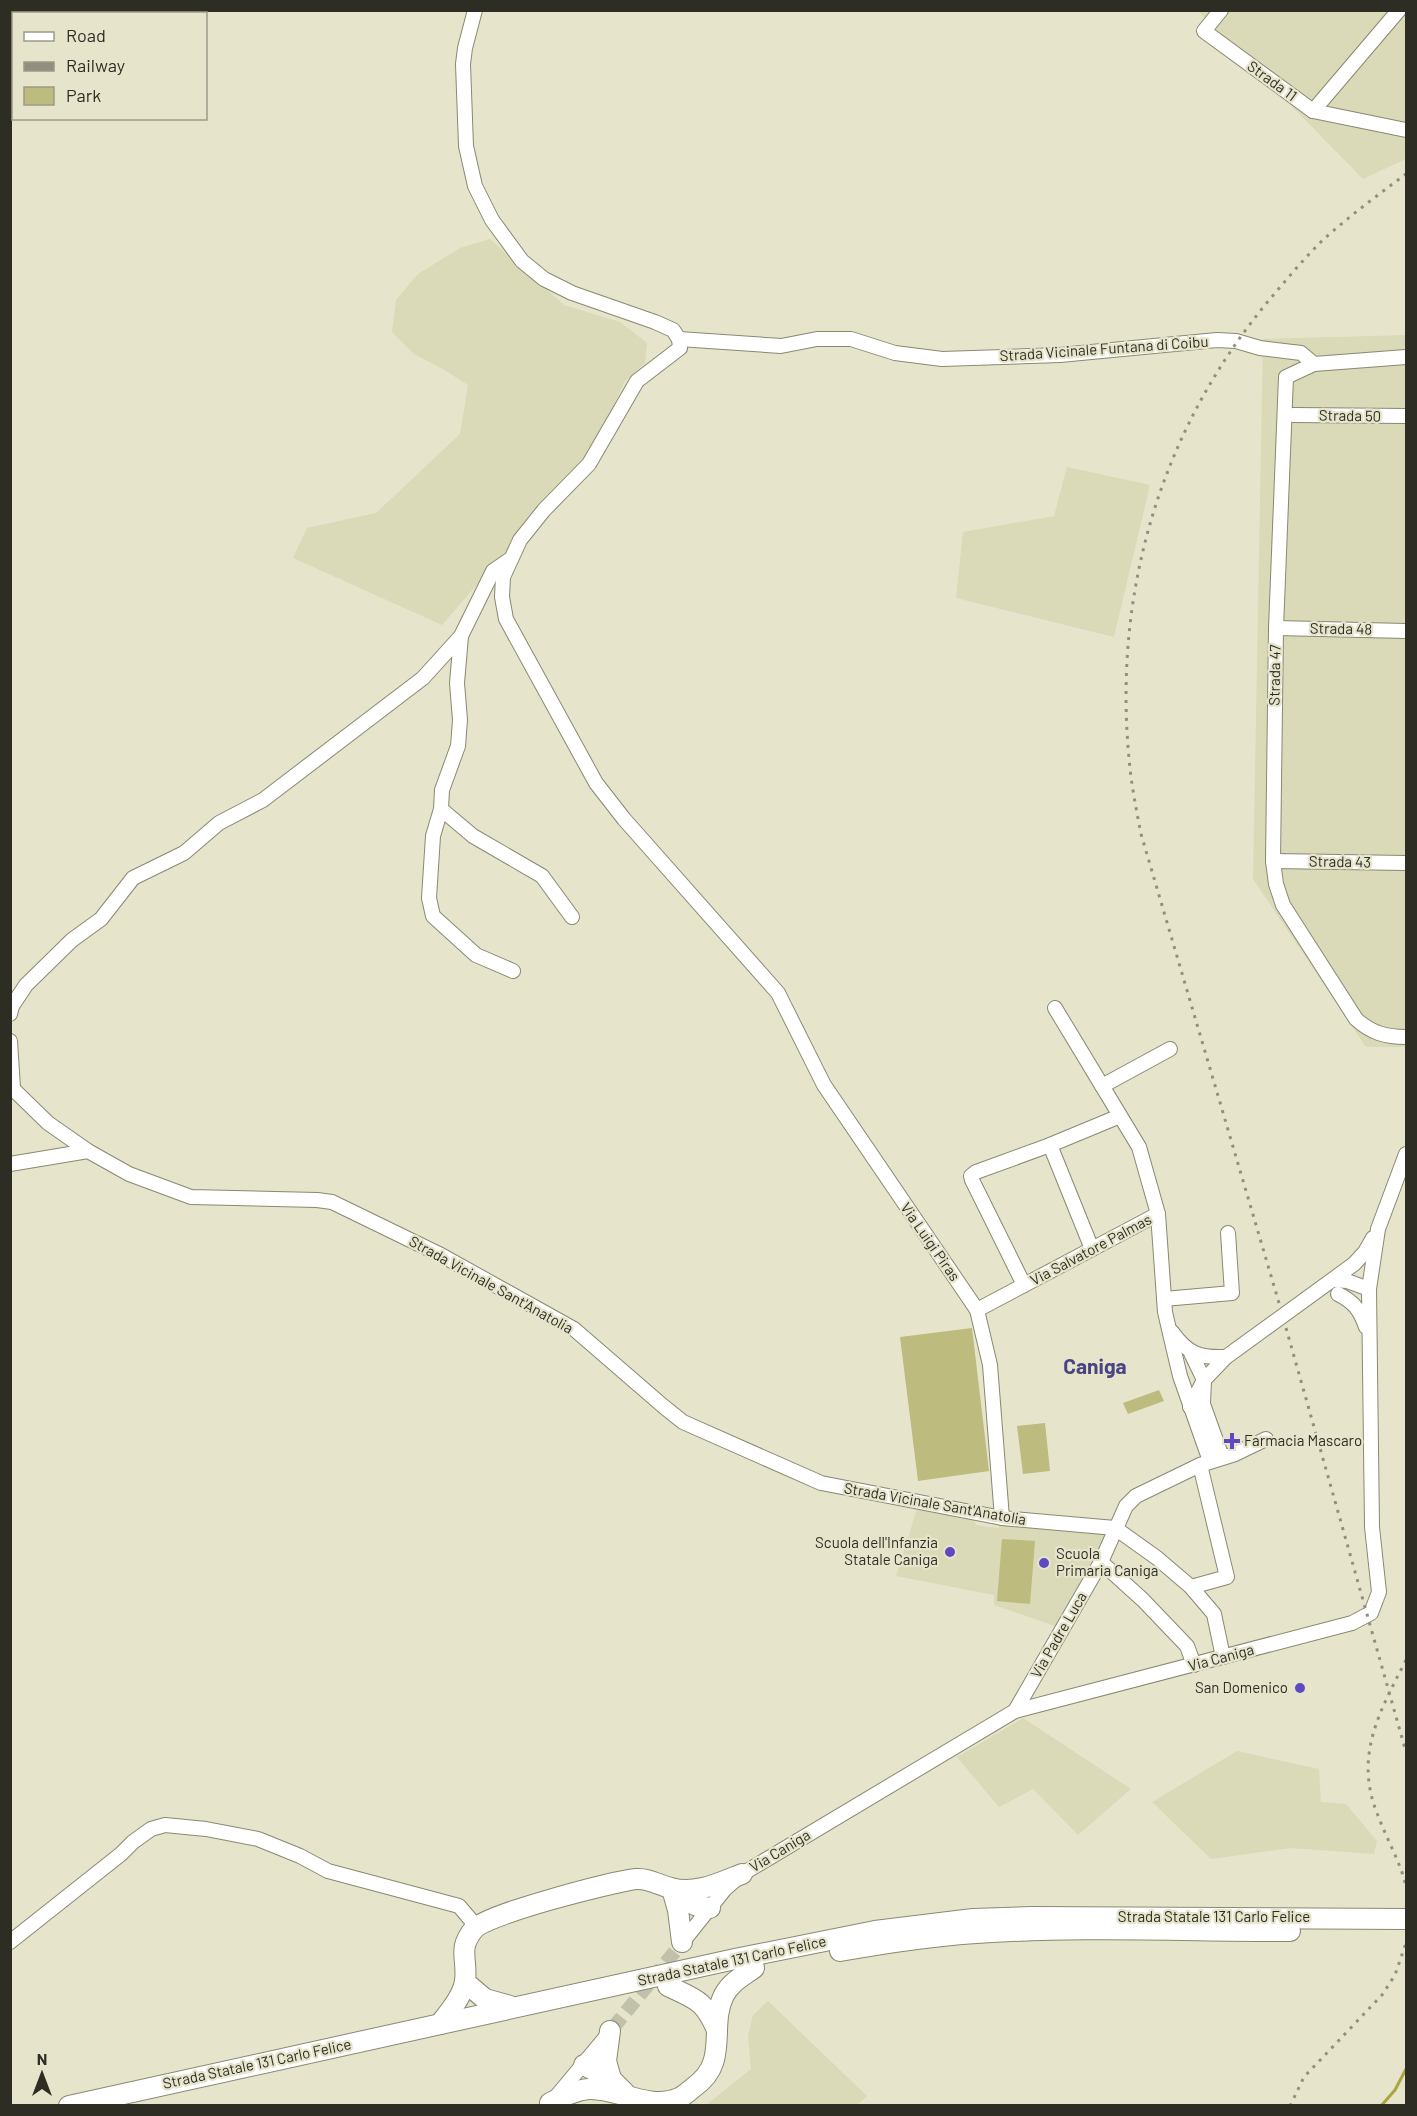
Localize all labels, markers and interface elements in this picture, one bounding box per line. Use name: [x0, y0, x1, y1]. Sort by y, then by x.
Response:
legend: [12, 12, 207, 120]
text: Road: [66, 24, 106, 46]
text: Railway: [66, 54, 125, 76]
street label: Strada 11: [1244, 56, 1301, 104]
text: Park: [66, 84, 101, 106]
street label: Strada Vicinale Funtana di Coibu: [999, 332, 1209, 364]
street label: Strada 50: [1319, 405, 1381, 425]
street label: Strada 48: [1310, 618, 1372, 638]
street label: Strada 47: [1264, 644, 1284, 706]
street label: Strada 43: [1309, 851, 1371, 871]
street label: Via Luigi Piras: [897, 1199, 964, 1284]
street label: Via Salvatore Palmas: [1027, 1210, 1154, 1289]
street label: Strada Vicinale Sant'Anatolia: [406, 1231, 577, 1337]
district label: Caniga: [1063, 1353, 1127, 1378]
place label: Farmacia Mascaro: [1244, 1431, 1362, 1449]
marker: Farmacia Mascaro: [1225, 1434, 1239, 1448]
street label: Strada Vicinale Sant'Anatolia: [843, 1478, 1028, 1528]
place label: Scuola dell'Infanzia Statale Caniga: [815, 1533, 938, 1568]
place label: Scuola Primaria Caniga: [1056, 1544, 1158, 1579]
marker: Scuola dell'Infanzia Statale Caniga: [943, 1545, 957, 1559]
marker: Scuola Primaria Caniga: [1037, 1556, 1051, 1570]
street label: Via Padre Luca: [1026, 1588, 1090, 1681]
street label: Via Caniga: [1186, 1640, 1256, 1674]
place label: San Domenico: [1195, 1678, 1288, 1696]
marker: San Domenico: [1293, 1681, 1307, 1695]
street label: Via Caniga: [746, 1825, 813, 1875]
street label: Strada Statale 131 Carlo Felice: [1118, 1907, 1310, 1925]
street label: Strada Statale 131 Carlo Felice: [636, 1931, 828, 1989]
street label: Strada Statale 131 Carlo Felice: [161, 2034, 353, 2092]
north arrow: [12, 2044, 72, 2104]
text: N: [37, 2049, 47, 2068]

